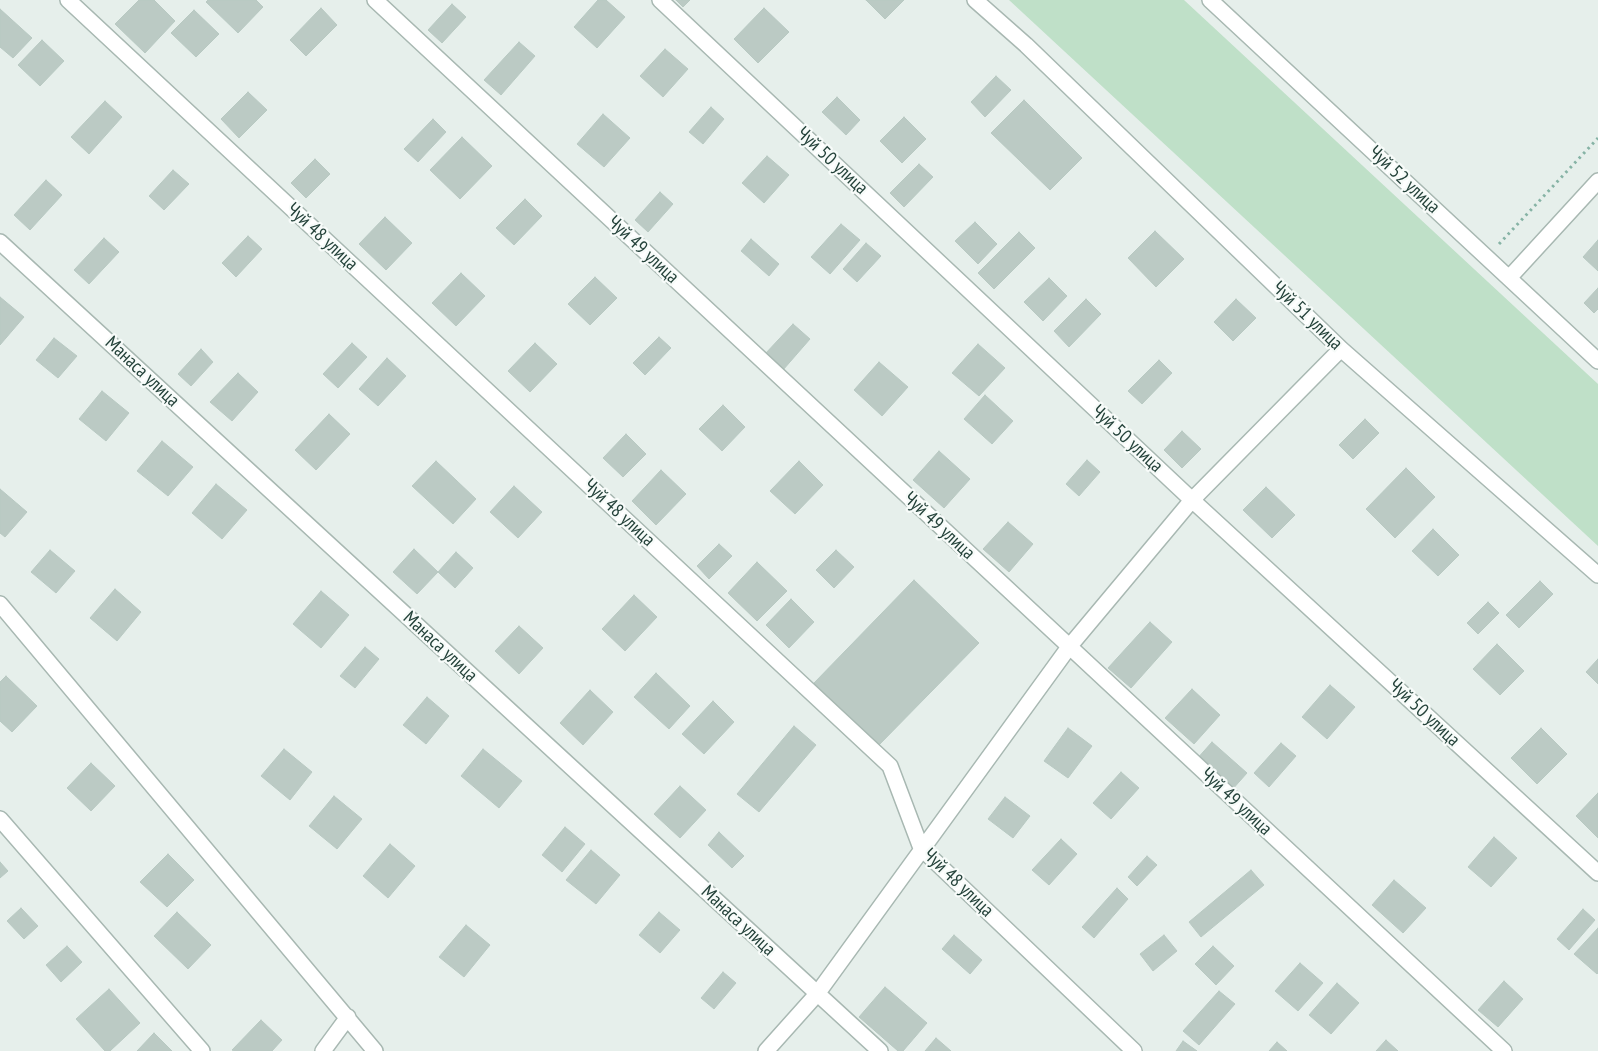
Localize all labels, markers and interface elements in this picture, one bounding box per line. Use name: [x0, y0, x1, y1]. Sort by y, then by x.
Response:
street label: Чуй 50 улица: [792, 122, 872, 200]
street label: Чуй 52 улица: [1364, 141, 1444, 219]
street label: Чуй 48 улица: [282, 198, 362, 276]
street label: Чуй 49 улица: [603, 211, 683, 289]
street label: Чуй 51 улица: [1267, 277, 1347, 355]
street label: Манаса улица: [100, 332, 184, 412]
street label: Чуй 50 улица: [1087, 400, 1167, 478]
street label: Чуй 48 улица: [579, 474, 659, 552]
street label: Чуй 49 улица: [899, 487, 979, 565]
street label: Манаса улица: [398, 607, 482, 687]
street label: Чуй 50 улица: [1384, 674, 1464, 752]
street label: Чуй 49 улица: [1196, 763, 1276, 841]
street label: Чуй 48 улица: [918, 844, 998, 922]
street label: Манаса улица: [696, 881, 780, 961]

